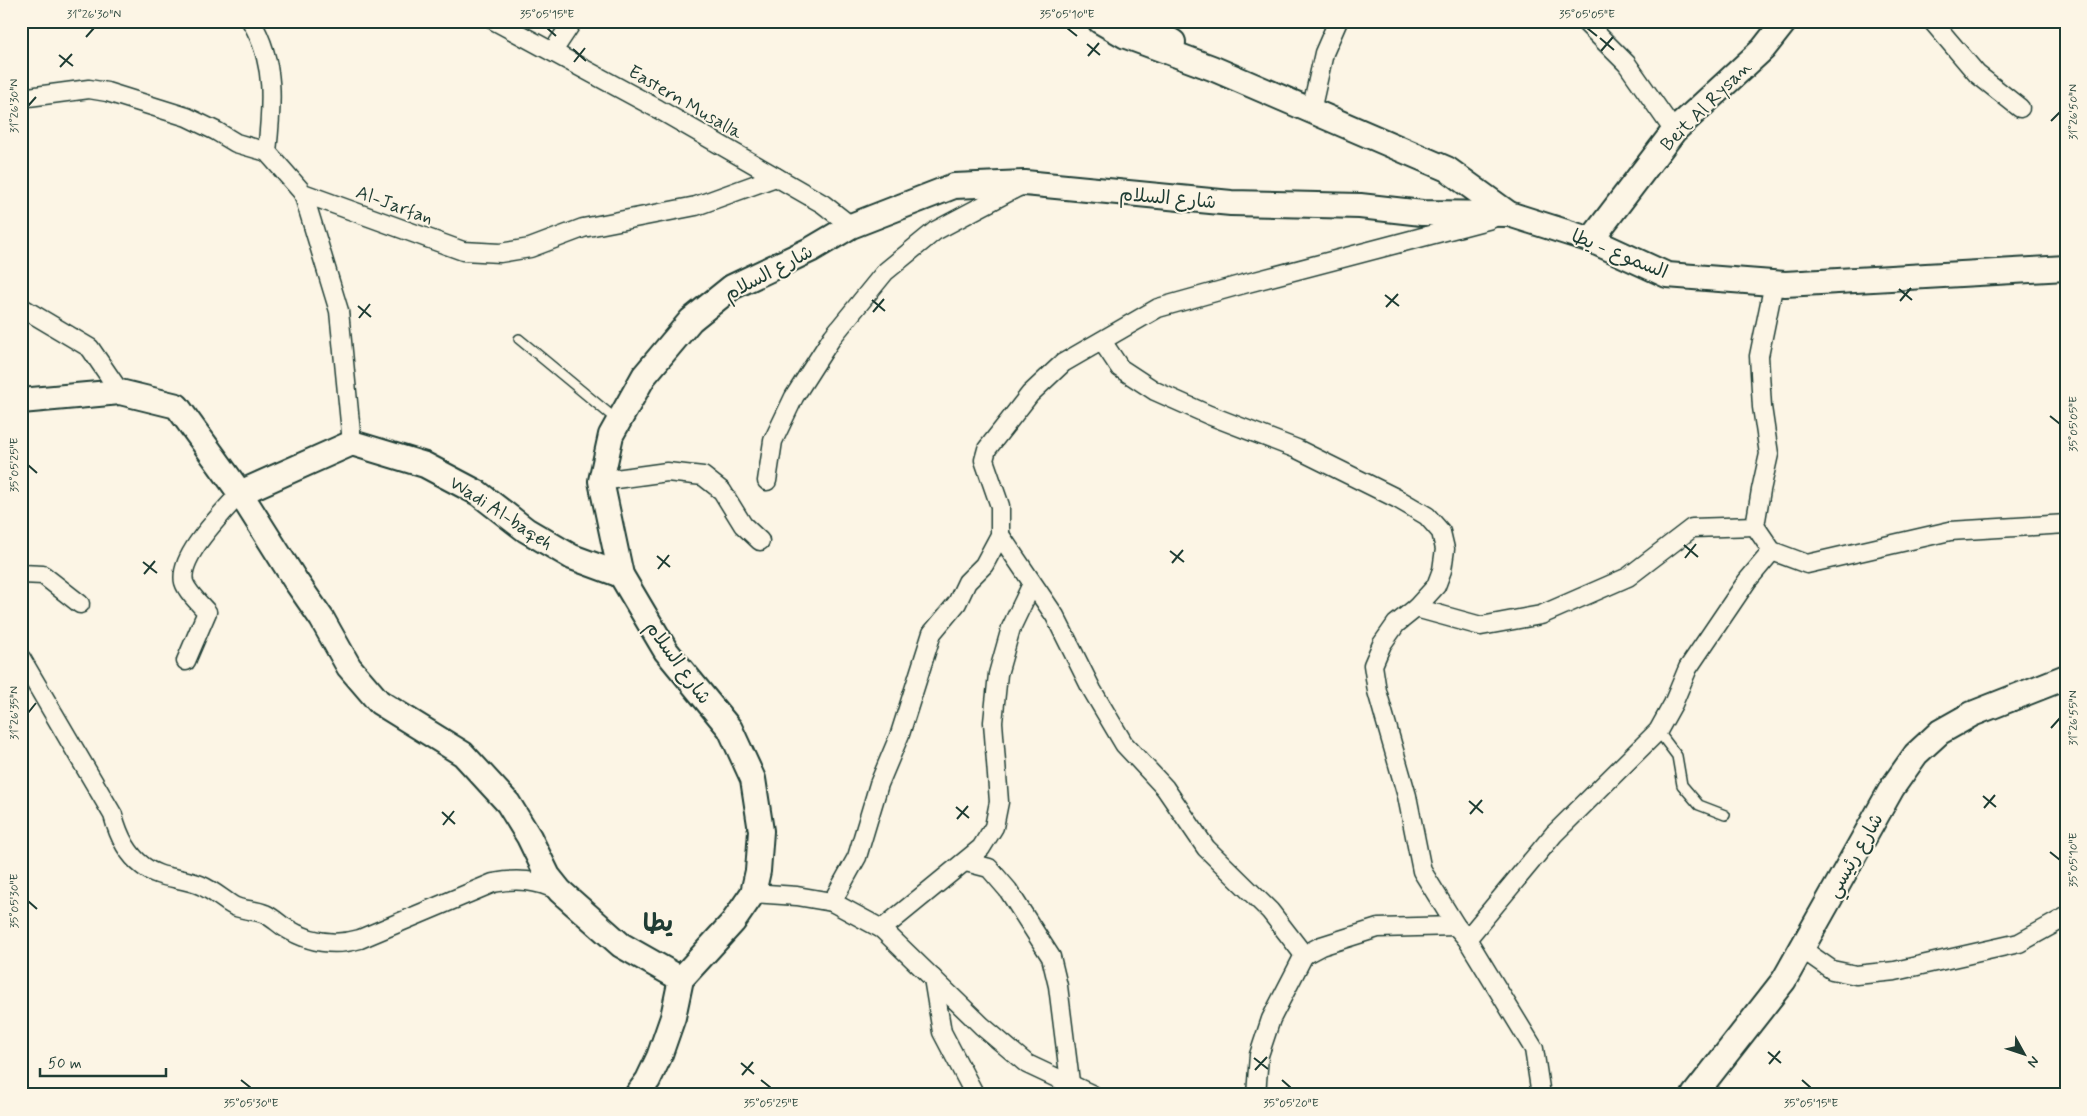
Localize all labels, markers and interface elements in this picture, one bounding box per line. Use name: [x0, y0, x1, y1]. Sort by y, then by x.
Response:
text: 31°26'30"N: [67, 7, 121, 23]
text: 35°05'15"E: [520, 7, 574, 23]
text: 35°05'10"E: [1039, 7, 1095, 23]
text: 35°05'05"E: [1559, 7, 1615, 23]
street label: Beit Al Rysan: [1655, 55, 1758, 158]
street label: Eastern Musalla: [624, 59, 747, 145]
text: 31°26'30"N: [7, 79, 23, 133]
text: 31°26'50"N: [2066, 84, 2082, 140]
street label: Al-Jarfan: [352, 180, 437, 231]
street label: شارع السلام: [1118, 182, 1217, 216]
street label: السموع - يطا: [1568, 224, 1671, 285]
street label: شارع السلام: [720, 239, 818, 308]
text: 35°05'05"E: [2066, 396, 2082, 452]
text: 35°05'25"E: [7, 437, 23, 493]
street label: Wadi Al-baqeh: [445, 470, 558, 556]
street label: شارع السلام: [638, 616, 716, 710]
text: 31°26'35"N: [7, 686, 23, 740]
text: 31°26'55"N: [2066, 690, 2082, 746]
street label: شارع رئيسي: [1821, 809, 1892, 904]
text: 35°05'10"E: [2066, 832, 2082, 888]
text: 35°05'30"E: [7, 873, 23, 929]
district label: يطا: [643, 909, 673, 940]
north arrow: [2000, 1028, 2050, 1078]
scale bar: [40, 1046, 166, 1078]
text: N: [2023, 1052, 2043, 1071]
text: 50 m: [48, 1054, 82, 1074]
text: 35°05'30"E: [223, 1096, 279, 1112]
text: 35°05'25"E: [743, 1096, 799, 1112]
text: 35°05'20"E: [1263, 1096, 1319, 1112]
text: 35°05'15"E: [1784, 1096, 1838, 1112]

